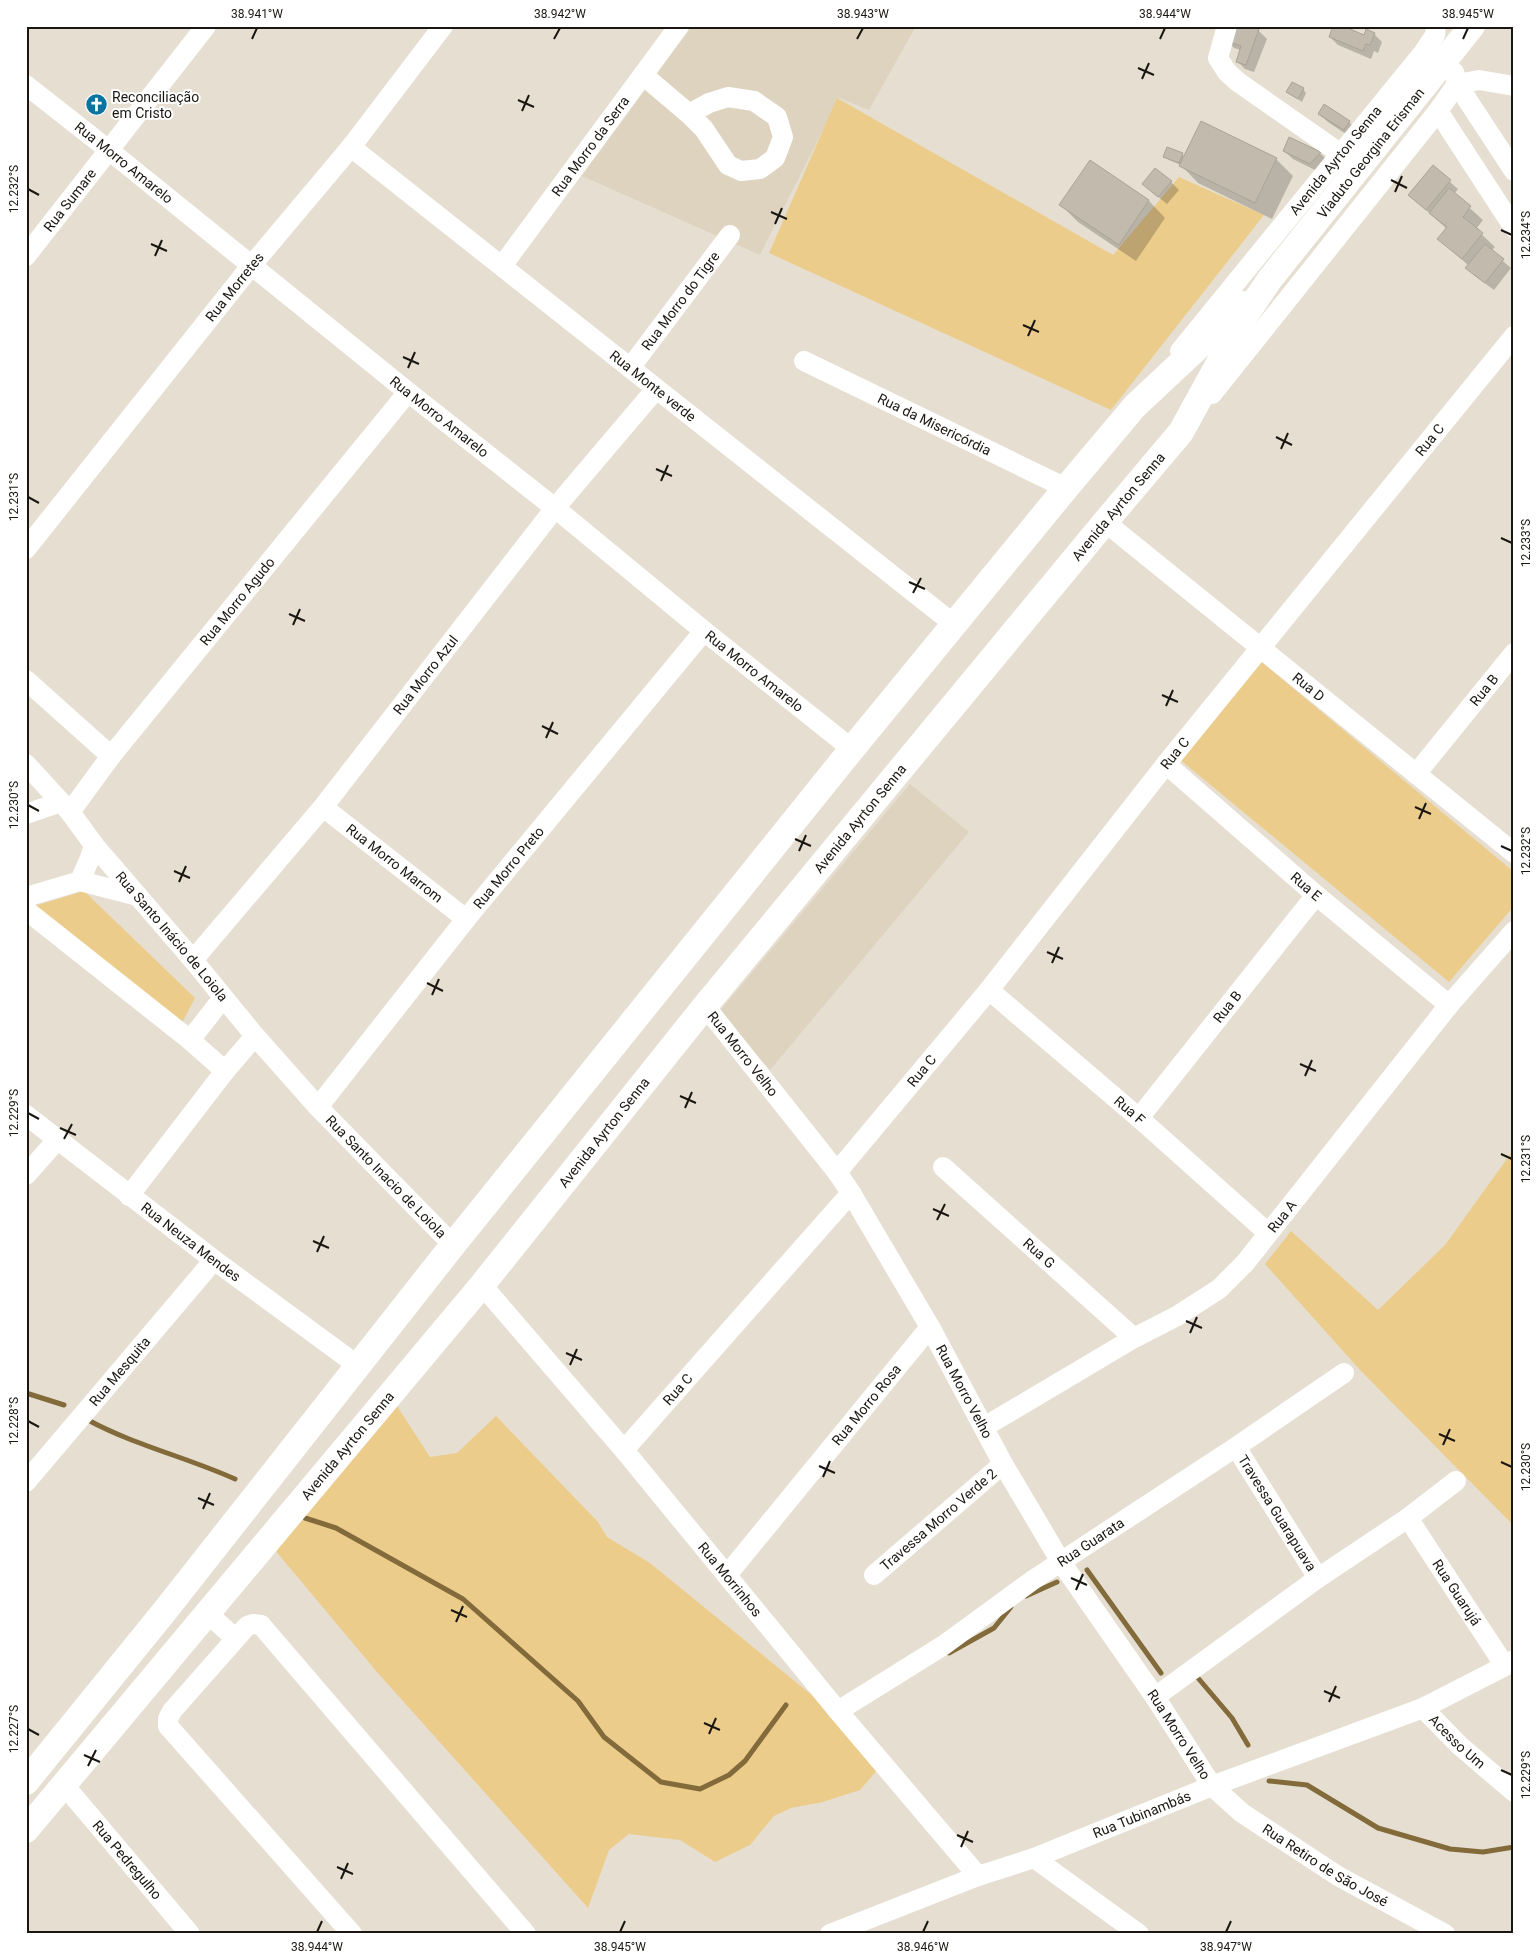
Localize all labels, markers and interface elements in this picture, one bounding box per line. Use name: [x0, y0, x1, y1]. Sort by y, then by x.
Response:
text: 38.941°W: [231, 7, 283, 21]
text: 38.942°W: [534, 7, 586, 21]
text: 38.943°W: [837, 7, 889, 21]
text: 38.944°W: [1139, 7, 1191, 21]
text: 38.945°W: [1442, 7, 1494, 21]
street label: Viaduto Georgina Erisman: [1314, 85, 1428, 221]
place label: Reconciliação em Cristo: [112, 89, 199, 121]
church icon: Reconciliação em Cristo: [84, 93, 108, 117]
street label: Rua Morro da Serra: [548, 93, 633, 199]
street label: Avenida Ayrton Senna: [1286, 103, 1385, 218]
street label: Rua Morro Amarelo: [72, 119, 176, 207]
text: 12.232°S: [7, 165, 21, 213]
street label: Rua Sumare: [40, 165, 99, 235]
text: 12.234°S: [1519, 211, 1533, 259]
street label: Rua Morro do Tigre: [638, 248, 723, 353]
street label: Rua Morretes: [202, 249, 267, 325]
street label: Rua Monte verde: [607, 347, 699, 425]
street label: Rua Morro Amarelo: [387, 373, 492, 461]
street label: Rua da Misericórdia: [875, 390, 994, 458]
street label: Rua C: [1412, 421, 1447, 459]
street label: Avenida Ayrton Senna: [1068, 449, 1168, 564]
text: 12.231°S: [7, 473, 21, 521]
text: 12.233°S: [1519, 519, 1533, 567]
street label: Rua Morro Agudo: [196, 554, 278, 649]
street label: Rua Morro Amarelo: [702, 627, 807, 715]
street label: Rua Morro Azul: [390, 632, 461, 718]
street label: Rua D: [1289, 669, 1328, 705]
street label: Rua B: [1466, 671, 1502, 709]
street label: Rua C: [1157, 734, 1192, 772]
street label: Avenida Ayrton Senna: [810, 761, 909, 876]
text: 12.230°S: [7, 781, 21, 829]
street label: Rua Morro Marrom: [343, 820, 446, 906]
street label: Rua Morro Preto: [470, 823, 547, 912]
text: 12.232°S: [1519, 827, 1533, 875]
street label: Rua Santo Inácio de Loiola: [112, 868, 231, 1005]
street label: Rua E: [1287, 869, 1325, 904]
street label: Rua B: [1210, 988, 1245, 1026]
street label: Rua Morro Velho: [704, 1008, 782, 1099]
street label: Rua C: [904, 1052, 939, 1090]
street label: Avenida Ayrton Senna: [555, 1074, 653, 1191]
text: 12.229°S: [7, 1089, 21, 1137]
street label: Rua F: [1111, 1093, 1149, 1128]
street label: Rua Santo Inacio de Loiola: [323, 1112, 450, 1241]
text: 12.231°S: [1519, 1135, 1533, 1183]
street label: Rua A: [1264, 1197, 1300, 1236]
street label: Rua Neuza Mendes: [138, 1199, 244, 1285]
street label: Rua G: [1020, 1235, 1058, 1271]
street label: Rua Mesquita: [86, 1333, 153, 1409]
street label: Rua Morro Velho: [933, 1342, 996, 1441]
street label: Rua Morro Rosa: [828, 1361, 904, 1449]
street label: Rua C: [660, 1370, 696, 1408]
street label: Avenida Ayrton Senna: [298, 1388, 397, 1503]
text: 12.228°S: [7, 1397, 21, 1445]
text: 12.230°S: [1519, 1443, 1533, 1491]
street label: Travessa Guarapuava: [1235, 1452, 1320, 1574]
street label: Travessa Morro Verde 2: [877, 1465, 1000, 1574]
street label: Rua Guarata: [1054, 1515, 1127, 1570]
street label: Rua Morrinhos: [695, 1539, 765, 1620]
street label: Rua Guarujá: [1429, 1556, 1484, 1629]
street label: Rua Morro Velho: [1144, 1686, 1214, 1782]
text: 12.227°S: [7, 1705, 21, 1753]
street label: Acesso Um: [1426, 1711, 1489, 1772]
text: 12.229°S: [1519, 1751, 1533, 1799]
street label: Rua Tubinambás: [1090, 1787, 1193, 1841]
street label: Rua Pedregulho: [89, 1817, 165, 1903]
street label: Rua Retiro de São José: [1260, 1821, 1391, 1910]
text: 38.944°W: [291, 1940, 343, 1954]
text: 38.945°W: [594, 1940, 646, 1954]
text: 38.946°W: [897, 1940, 949, 1954]
text: 38.947°W: [1200, 1940, 1252, 1954]

